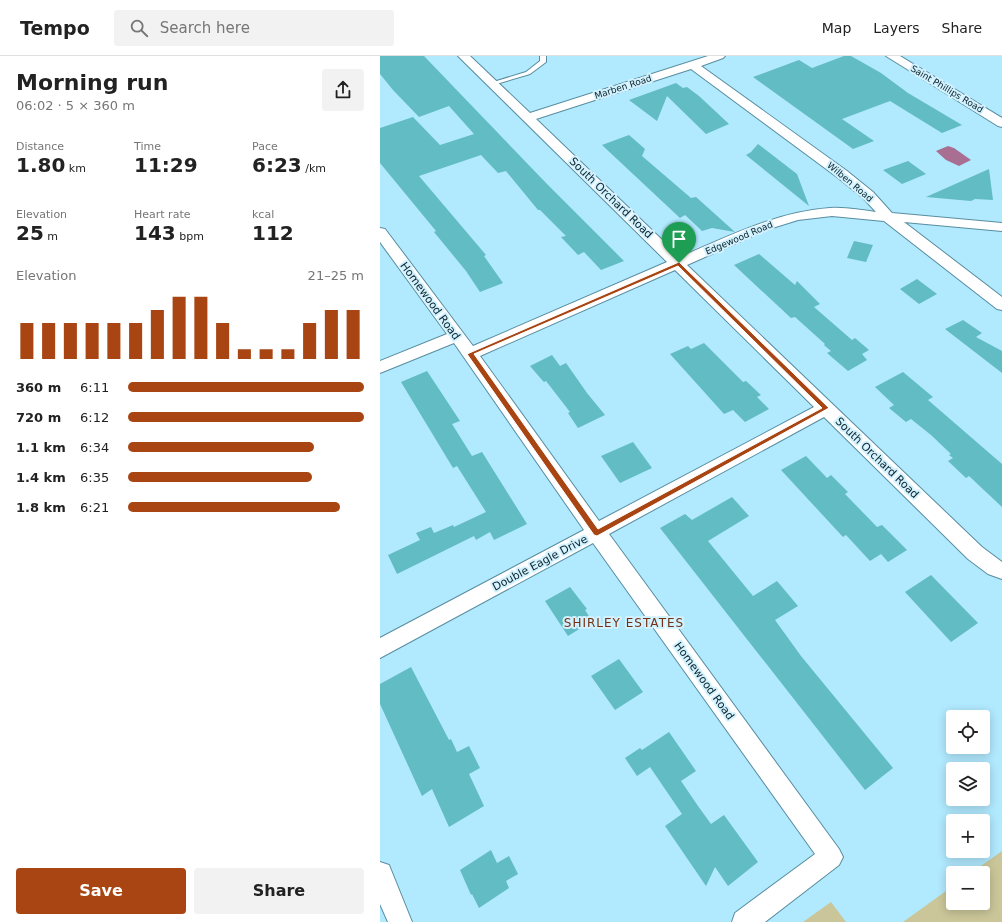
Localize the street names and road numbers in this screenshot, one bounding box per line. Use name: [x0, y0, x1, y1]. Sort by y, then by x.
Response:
street label: Saint Phillips Road: [909, 63, 985, 115]
street label: Marben Road: [593, 73, 653, 101]
street label: South Orchard Road: [567, 155, 655, 241]
street label: Wilben Road: [825, 160, 875, 204]
street label: Edgewood Road: [704, 219, 774, 257]
street label: Homewood Road: [397, 260, 463, 342]
street label: South Orchard Road: [833, 415, 921, 501]
street label: Double Eagle Drive: [490, 532, 590, 594]
street label: Homewood Road: [671, 640, 737, 722]

